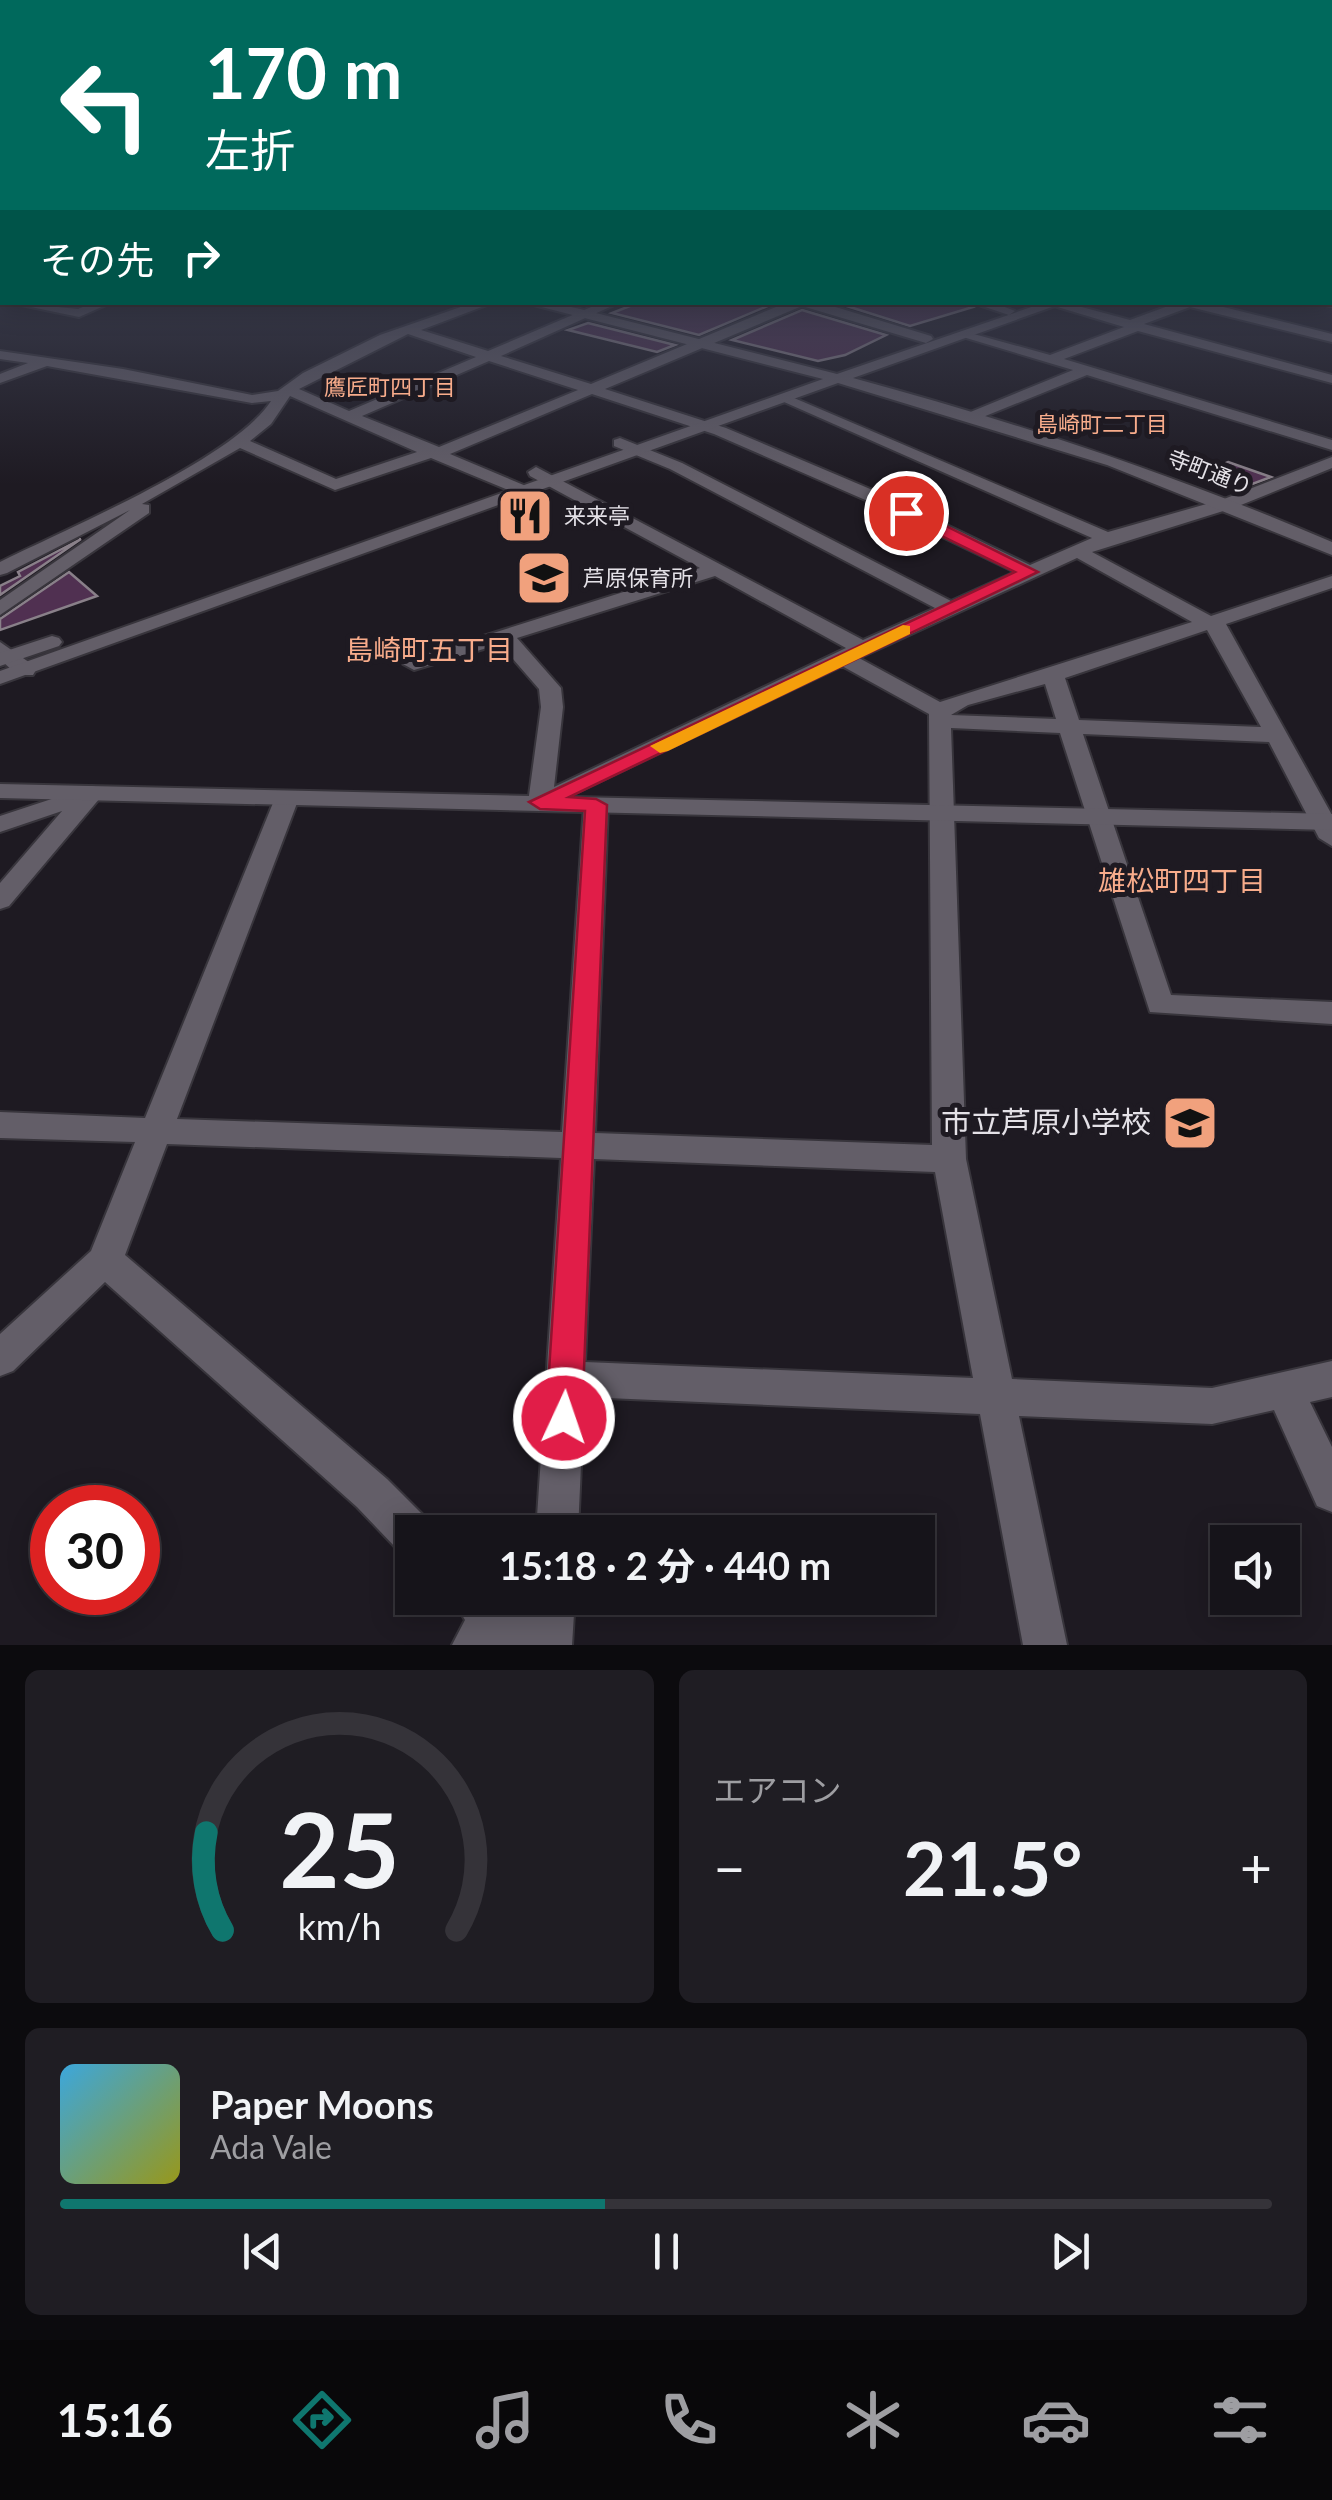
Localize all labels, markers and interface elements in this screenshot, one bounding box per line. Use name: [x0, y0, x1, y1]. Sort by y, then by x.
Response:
text: 170 m: [205, 30, 402, 114]
icon: left: [40, 40, 170, 170]
text: 左折: [205, 123, 295, 177]
icon: right: [174, 230, 229, 285]
text: その先: [40, 236, 154, 282]
district label: 鷹匠町四丁目: [324, 373, 456, 400]
district label: 島崎町二丁目: [1036, 410, 1168, 437]
street label: 寺町通り: [1164, 443, 1256, 500]
pin: [864, 471, 949, 556]
restaurant icon: 来来亭: [495, 486, 555, 546]
icon: arrive: [879, 486, 934, 541]
place label: 来来亭: [564, 502, 630, 529]
school or university icon: 芦原保育所: [514, 548, 574, 608]
place label: 芦原保育所: [583, 564, 693, 591]
district label: 島崎町五丁目: [345, 632, 513, 666]
district label: 雄松町四丁目: [1098, 863, 1266, 897]
school or university icon: 市立芦原小学校: [1160, 1093, 1220, 1153]
place label: 市立芦原小学校: [941, 1103, 1151, 1139]
position arrow: [512, 1366, 616, 1470]
speed limit sign: 30: [30, 1485, 160, 1615]
map controls: [1210, 1525, 1300, 1615]
button: sound: [1210, 1525, 1300, 1615]
text: 15:18 · 2 分 · 440 m: [499, 1542, 831, 1588]
text: エアコン: [714, 1770, 842, 1809]
text: 25: [279, 1785, 400, 1910]
text: 21.5°: [903, 1822, 1082, 1912]
text: −: [714, 1834, 745, 1900]
text: +: [1240, 1834, 1272, 1900]
text: km/h: [297, 1905, 381, 1948]
text: Paper Moons: [210, 2081, 434, 2127]
text: Ada Vale: [210, 2127, 332, 2166]
icon: previous: [235, 2224, 290, 2279]
icon: pause: [639, 2224, 694, 2279]
icon: next: [1043, 2224, 1098, 2279]
icon: directions: [287, 2385, 357, 2455]
icon: music: [470, 2385, 540, 2455]
icon: phone: [654, 2385, 724, 2455]
icon: climate: [838, 2385, 908, 2455]
icon: car: [1021, 2385, 1091, 2455]
icon: filters: [1205, 2385, 1275, 2455]
text: 15:16: [57, 2393, 173, 2447]

